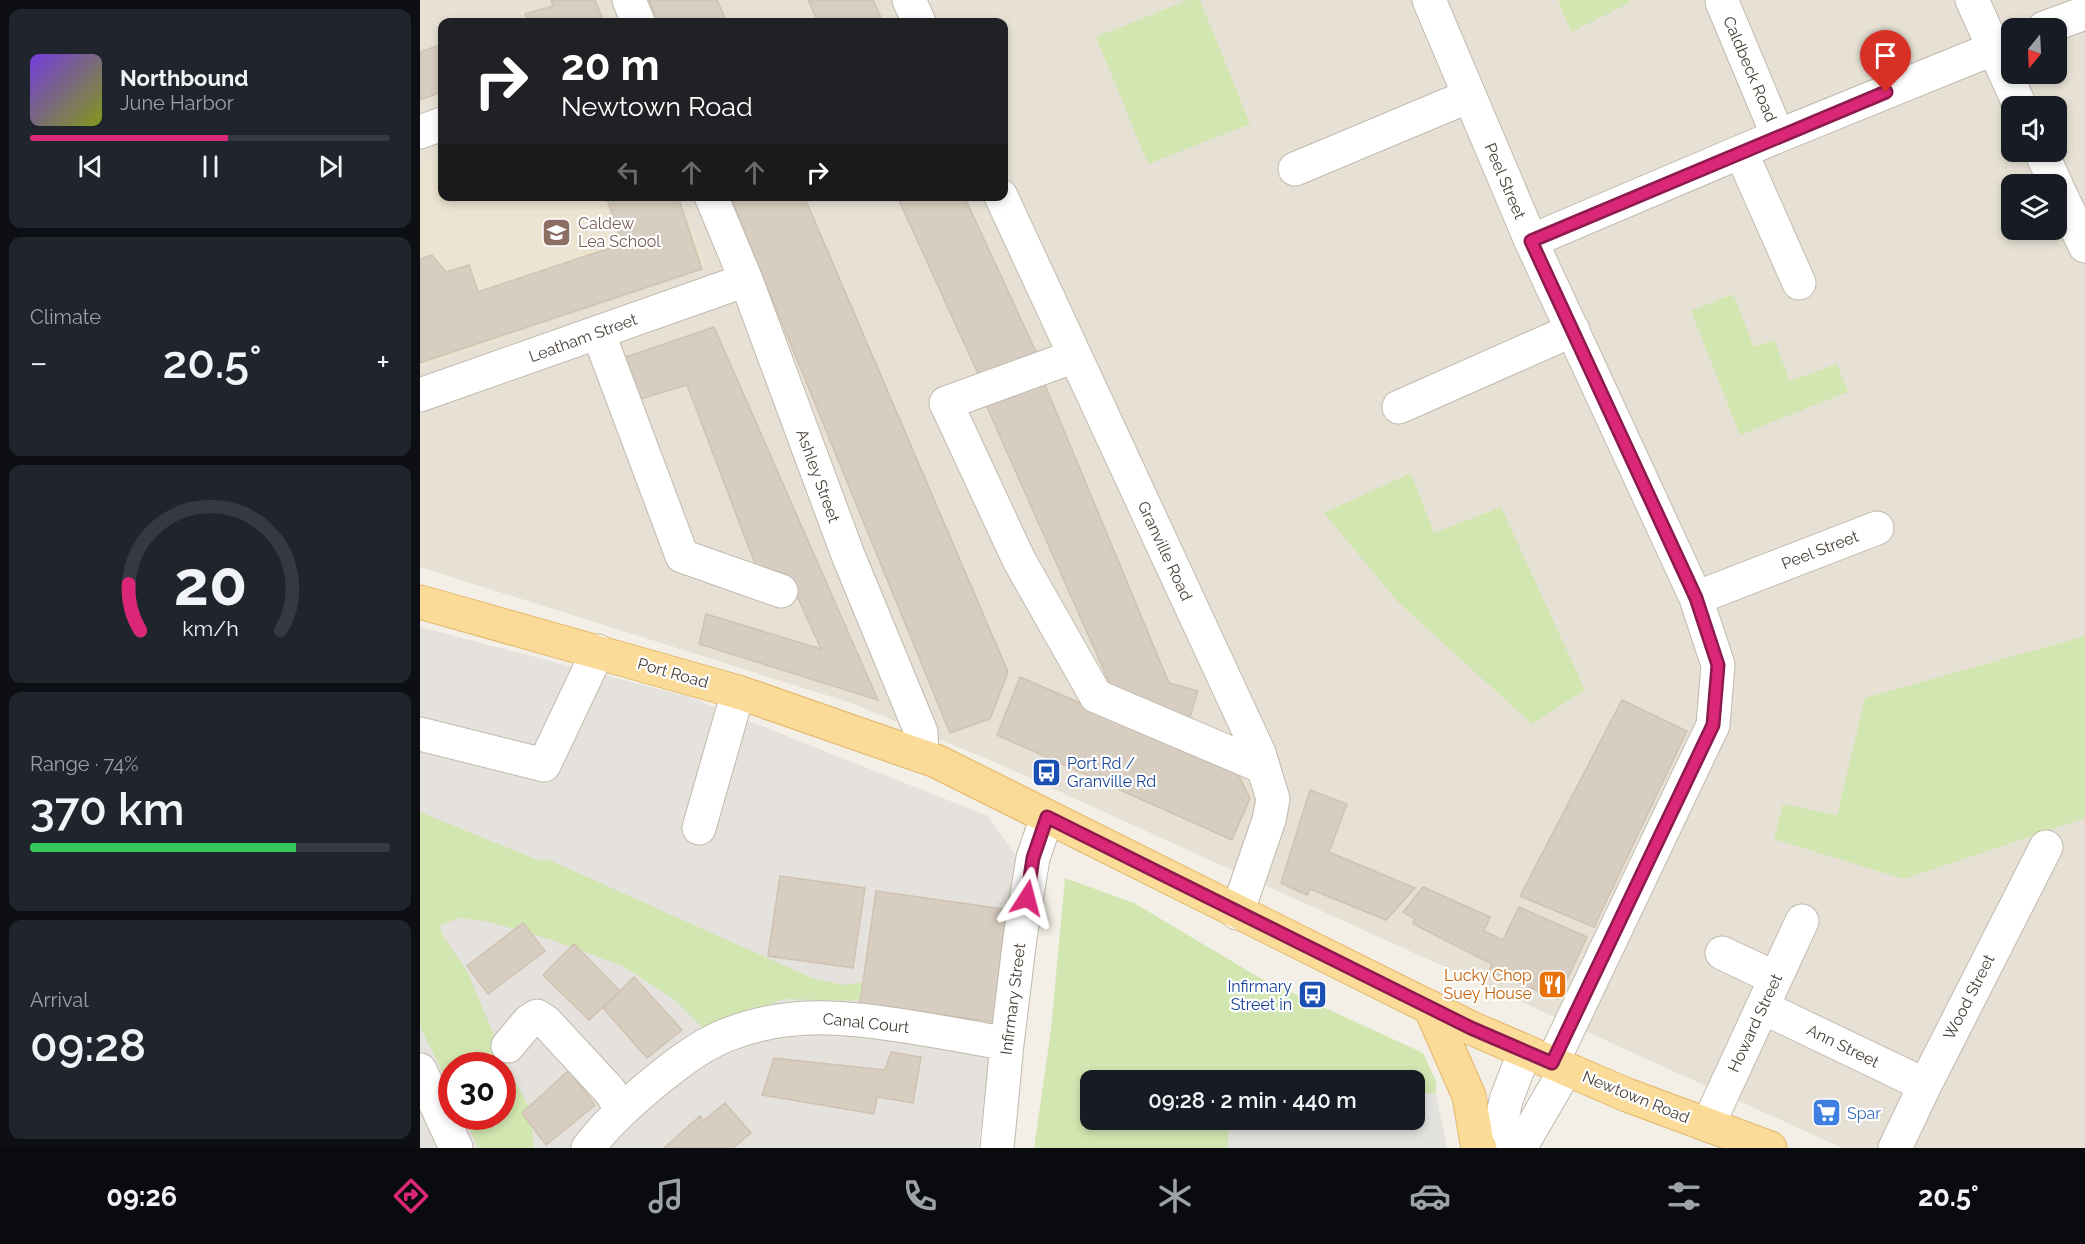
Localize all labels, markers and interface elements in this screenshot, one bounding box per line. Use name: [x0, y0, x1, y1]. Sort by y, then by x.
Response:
street label: Caldbeck Road: [1719, 13, 1781, 125]
north arrow: [2001, 18, 2067, 84]
map controls: [2001, 18, 2067, 240]
pin: [1860, 30, 1911, 92]
icon: arrive: [1869, 39, 1902, 72]
text: 20 m: [561, 41, 660, 90]
icon: right: [462, 42, 540, 120]
text: Northbound: [120, 65, 249, 91]
text: June Harbor: [120, 91, 234, 115]
text: Newtown Road: [561, 91, 753, 122]
button: sound: [2001, 96, 2067, 162]
street label: Peel Street: [1480, 140, 1530, 223]
icon: previous: [74, 150, 107, 183]
icon: pause: [194, 150, 227, 183]
icon: next: [314, 150, 347, 183]
icon: left: [612, 156, 645, 189]
icon: ahead: [675, 156, 708, 189]
icon: ahead: [738, 156, 771, 189]
icon: right: [801, 156, 834, 189]
button: layers: [2001, 174, 2067, 240]
place label: Caldew Lea School: [578, 214, 661, 251]
school or university icon: Caldew Lea School: [541, 216, 573, 248]
text: Climate: [30, 305, 101, 329]
street label: Leatham Street: [526, 309, 640, 366]
text: 20.5°: [162, 336, 262, 389]
text: −: [30, 343, 48, 382]
text: +: [376, 343, 390, 382]
street label: Ashley Street: [792, 427, 844, 526]
street label: Granville Road: [1134, 498, 1196, 604]
street label: Peel Street: [1779, 526, 1862, 573]
text: 20: [173, 546, 247, 620]
text: km/h: [182, 616, 238, 641]
street label: Port Road: [635, 654, 711, 692]
text: Range · 74%: [30, 752, 138, 776]
place label: Port Rd / Granville Rd: [1067, 754, 1156, 791]
bus stop icon: Port Rd / Granville Rd: [1030, 756, 1062, 788]
text: 370 km: [30, 783, 185, 836]
position arrow: [995, 866, 1059, 930]
street label: Infirmary Street: [997, 941, 1029, 1056]
street label: Wood Street: [1939, 951, 1999, 1043]
place label: Lucky Chop Suey House: [1443, 966, 1532, 1003]
restaurant icon: Lucky Chop Suey House: [1537, 968, 1569, 1000]
street label: Howard Street: [1724, 970, 1786, 1075]
place label: Infirmary Street in: [1227, 977, 1292, 1014]
bus stop icon: Infirmary Street in: [1297, 979, 1329, 1011]
text: Arrival: [30, 988, 89, 1012]
street label: Canal Court: [822, 1009, 911, 1037]
text: 09:28: [30, 1019, 146, 1072]
street label: Ann Street: [1804, 1020, 1883, 1072]
speed limit sign: 30: [438, 1052, 516, 1130]
street label: Newtown Road: [1580, 1067, 1692, 1127]
text: 09:28 · 2 min · 440 m: [1148, 1087, 1357, 1113]
supermarket icon: Spar: [1810, 1097, 1842, 1129]
place label: Spar: [1847, 1104, 1881, 1123]
icon: directions: [390, 1175, 432, 1217]
icon: music: [645, 1175, 687, 1217]
icon: phone: [899, 1175, 941, 1217]
icon: climate: [1154, 1175, 1196, 1217]
icon: car: [1409, 1175, 1451, 1217]
icon: filters: [1663, 1175, 1705, 1217]
text: 09:26: [106, 1181, 177, 1212]
text: 20.5°: [1918, 1181, 1979, 1212]

